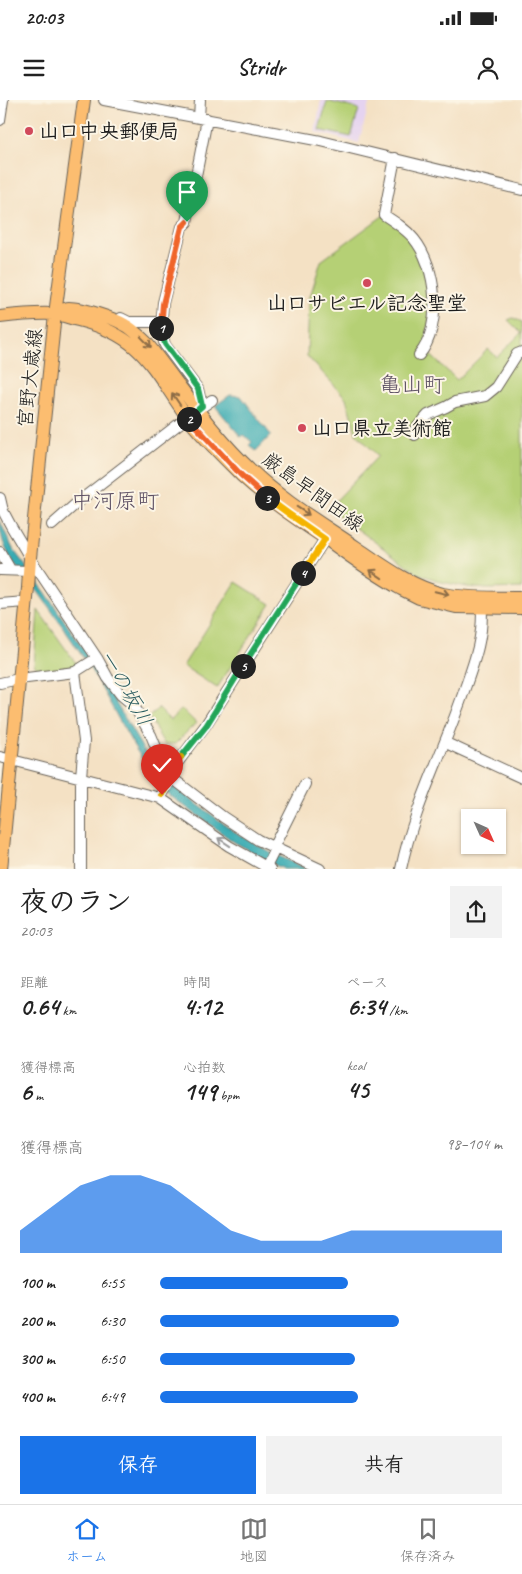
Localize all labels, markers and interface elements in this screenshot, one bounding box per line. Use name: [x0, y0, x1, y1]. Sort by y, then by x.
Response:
text: 20:03: [25, 6, 63, 30]
icon: menu: [20, 54, 48, 82]
text: Stridr: [237, 54, 285, 82]
icon: person: [474, 54, 502, 82]
place label: 山口中央郵便局: [39, 119, 179, 144]
marker: 山口中央郵便局: [23, 125, 35, 137]
pin: [166, 171, 208, 222]
icon: arrive: [173, 178, 201, 206]
marker: 山口サビエル記念聖堂: [361, 277, 373, 289]
place label: 山口サビエル記念聖堂: [267, 291, 467, 316]
pin: 1: [148, 316, 174, 340]
text: 1: [158, 320, 165, 337]
street label: 宮野大歳線: [12, 327, 48, 429]
one-way arrow: [140, 336, 152, 348]
district label: 亀山町: [379, 371, 445, 399]
one-way arrow: [171, 393, 181, 407]
pin: 2: [176, 406, 202, 432]
text: 2: [186, 411, 193, 428]
place label: 山口県立美術館: [312, 416, 452, 441]
marker: 山口県立美術館: [296, 422, 308, 434]
street label: 厳島早間田線: [257, 447, 369, 537]
pin: 3: [254, 486, 280, 510]
district label: 中河原町: [71, 487, 159, 515]
text: 3: [264, 490, 271, 507]
one-way arrow: [295, 507, 309, 517]
pin: 4: [290, 560, 316, 586]
text: 4: [300, 565, 307, 582]
one-way arrow: [369, 569, 383, 579]
one-way arrow: [434, 589, 450, 598]
water label: 一の坂川: [94, 645, 158, 731]
pin: 5: [230, 654, 256, 678]
text: 5: [240, 658, 247, 675]
pin: [141, 744, 183, 795]
icon: check: [148, 751, 176, 779]
north arrow: [461, 809, 506, 854]
map controls: [461, 809, 506, 854]
one-way arrow: [218, 837, 232, 847]
text: 夜のラン: [20, 884, 132, 919]
button: share: [450, 886, 502, 938]
text: 20:03: [20, 921, 52, 941]
text: 距離: [20, 974, 48, 991]
text: 時間: [183, 974, 211, 991]
text: ペース: [347, 974, 388, 991]
text: 0.64: [20, 991, 59, 1023]
text: 4:12: [183, 991, 222, 1023]
text: 6:34: [347, 991, 386, 1023]
text: km: [59, 1002, 76, 1019]
text: /km: [386, 1002, 408, 1019]
text: kcal: [347, 1057, 365, 1074]
text: 獲得標高: [20, 1059, 76, 1076]
text: 心拍数: [183, 1059, 225, 1076]
text: 45: [347, 1074, 369, 1106]
text: 6: [20, 1076, 32, 1108]
text: 149: [183, 1076, 217, 1108]
text: m: [32, 1087, 43, 1104]
text: bpm: [217, 1087, 239, 1104]
text: 98–104 m: [446, 1134, 502, 1154]
text: 獲得標高: [20, 1138, 84, 1158]
text: 100 m: [20, 1273, 55, 1293]
text: 6:55: [100, 1273, 125, 1293]
text: 200 m: [20, 1311, 55, 1331]
text: 6:30: [100, 1311, 125, 1331]
text: 300 m: [20, 1349, 55, 1369]
text: 6:50: [100, 1349, 125, 1369]
text: 400 m: [20, 1387, 55, 1407]
text: 6:49: [100, 1387, 125, 1407]
button: 保存: [20, 1436, 256, 1494]
button: 共有: [266, 1436, 502, 1494]
tab: ホーム: [66, 1515, 108, 1565]
tab: 地図: [240, 1515, 268, 1565]
tab: 保存済み: [400, 1515, 456, 1565]

